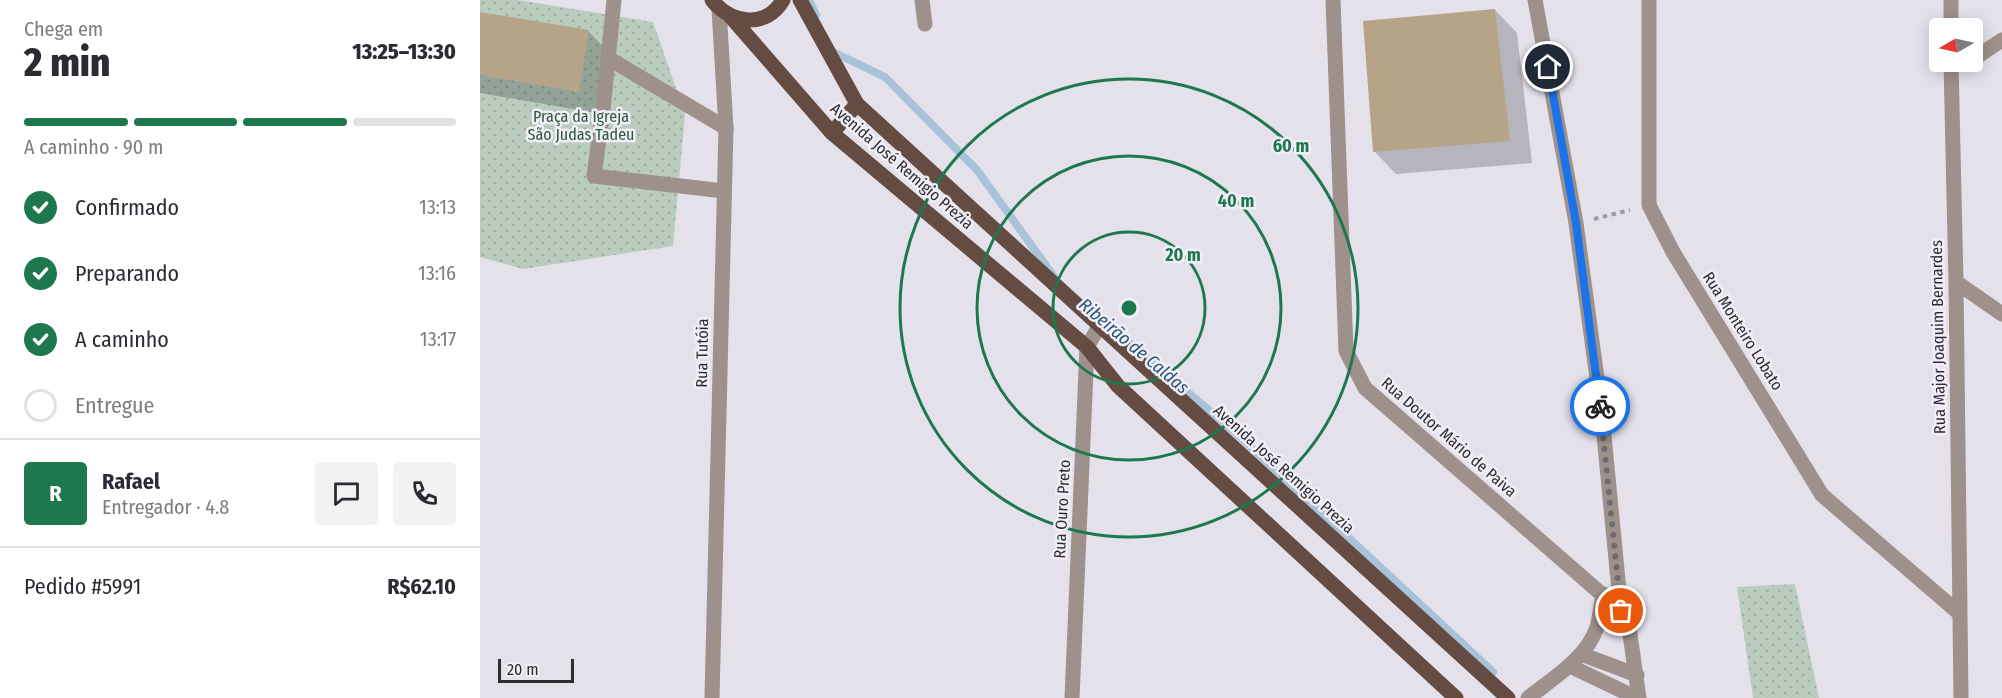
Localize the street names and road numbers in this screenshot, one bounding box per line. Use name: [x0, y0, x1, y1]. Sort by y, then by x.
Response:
street label: Avenida José Remigio Prezia: [827, 99, 977, 233]
street label: Rua Major Joaquim Bernardes: [1927, 240, 1949, 434]
street label: Rua Monteiro Lobato: [1699, 268, 1787, 394]
street label: Rua Tutóia: [692, 318, 712, 388]
street label: Rua Doutor Mário de Paiva: [1378, 373, 1521, 501]
street label: Avenida José Remigio Prezia: [1210, 401, 1358, 537]
street label: Rua Ouro Preto: [1050, 459, 1074, 559]

